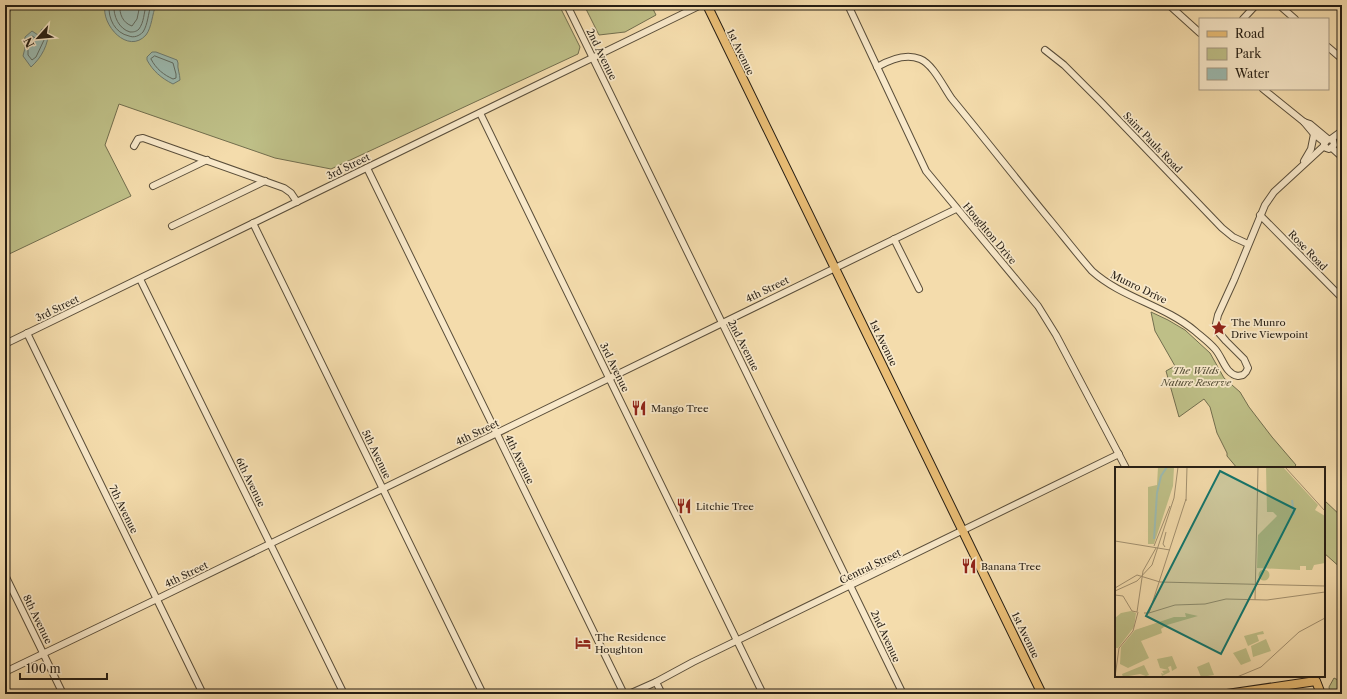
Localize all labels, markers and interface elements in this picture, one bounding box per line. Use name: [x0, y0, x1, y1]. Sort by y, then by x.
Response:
north arrow: [18, 18, 58, 58]
legend: [1199, 18, 1329, 90]
street label: 2nd Avenue: [583, 26, 620, 83]
text: Road: [1235, 26, 1265, 41]
street label: 1st Avenue: [724, 27, 757, 78]
text: N: [20, 35, 37, 50]
text: Park: [1235, 46, 1262, 61]
text: Water: [1234, 66, 1269, 81]
street label: Saint Pauls Road: [1120, 109, 1185, 175]
street label: 3rd Street: [324, 150, 372, 183]
street label: Houghton Drive: [960, 200, 1020, 267]
street label: Rose Road: [1285, 228, 1330, 273]
street label: Munro Drive: [1108, 268, 1169, 307]
street label: 4th Street: [743, 273, 791, 306]
street label: 3rd Street: [33, 292, 81, 325]
place label: The Munro Drive Viewpoint: [1231, 316, 1309, 341]
street label: 2nd Avenue: [725, 317, 762, 373]
street label: 1st Avenue: [867, 318, 900, 369]
place icon: The Munro Drive Viewpoint: [1210, 319, 1228, 337]
street label: 3rd Avenue: [597, 340, 632, 394]
park label: The Wilds Nature Reserve: [1160, 364, 1232, 389]
restaurant icon: Mango Tree: [630, 399, 648, 417]
place label: Mango Tree: [651, 402, 709, 415]
street label: 4th Street: [453, 416, 501, 449]
street label: 5th Avenue: [359, 428, 394, 481]
street label: 4th Avenue: [502, 432, 537, 486]
street label: 6th Avenue: [233, 455, 268, 509]
inset map: [1115, 467, 1325, 677]
street label: 7th Avenue: [106, 483, 141, 536]
restaurant icon: Litchie Tree: [675, 497, 693, 515]
place label: Litchie Tree: [696, 500, 754, 513]
street label: Central Street: [837, 546, 903, 587]
restaurant icon: Banana Tree: [960, 557, 978, 575]
street label: 4th Street: [162, 558, 210, 591]
place label: Banana Tree: [981, 560, 1041, 573]
street label: 8th Avenue: [20, 592, 55, 646]
street label: 2nd Avenue: [868, 608, 903, 665]
street label: 1st Avenue: [1009, 610, 1042, 661]
place label: The Residence Houghton: [595, 631, 666, 656]
hotel icon: The Residence Houghton: [574, 634, 592, 652]
scale bar: [20, 655, 107, 681]
text: 100 m: [26, 661, 61, 676]

